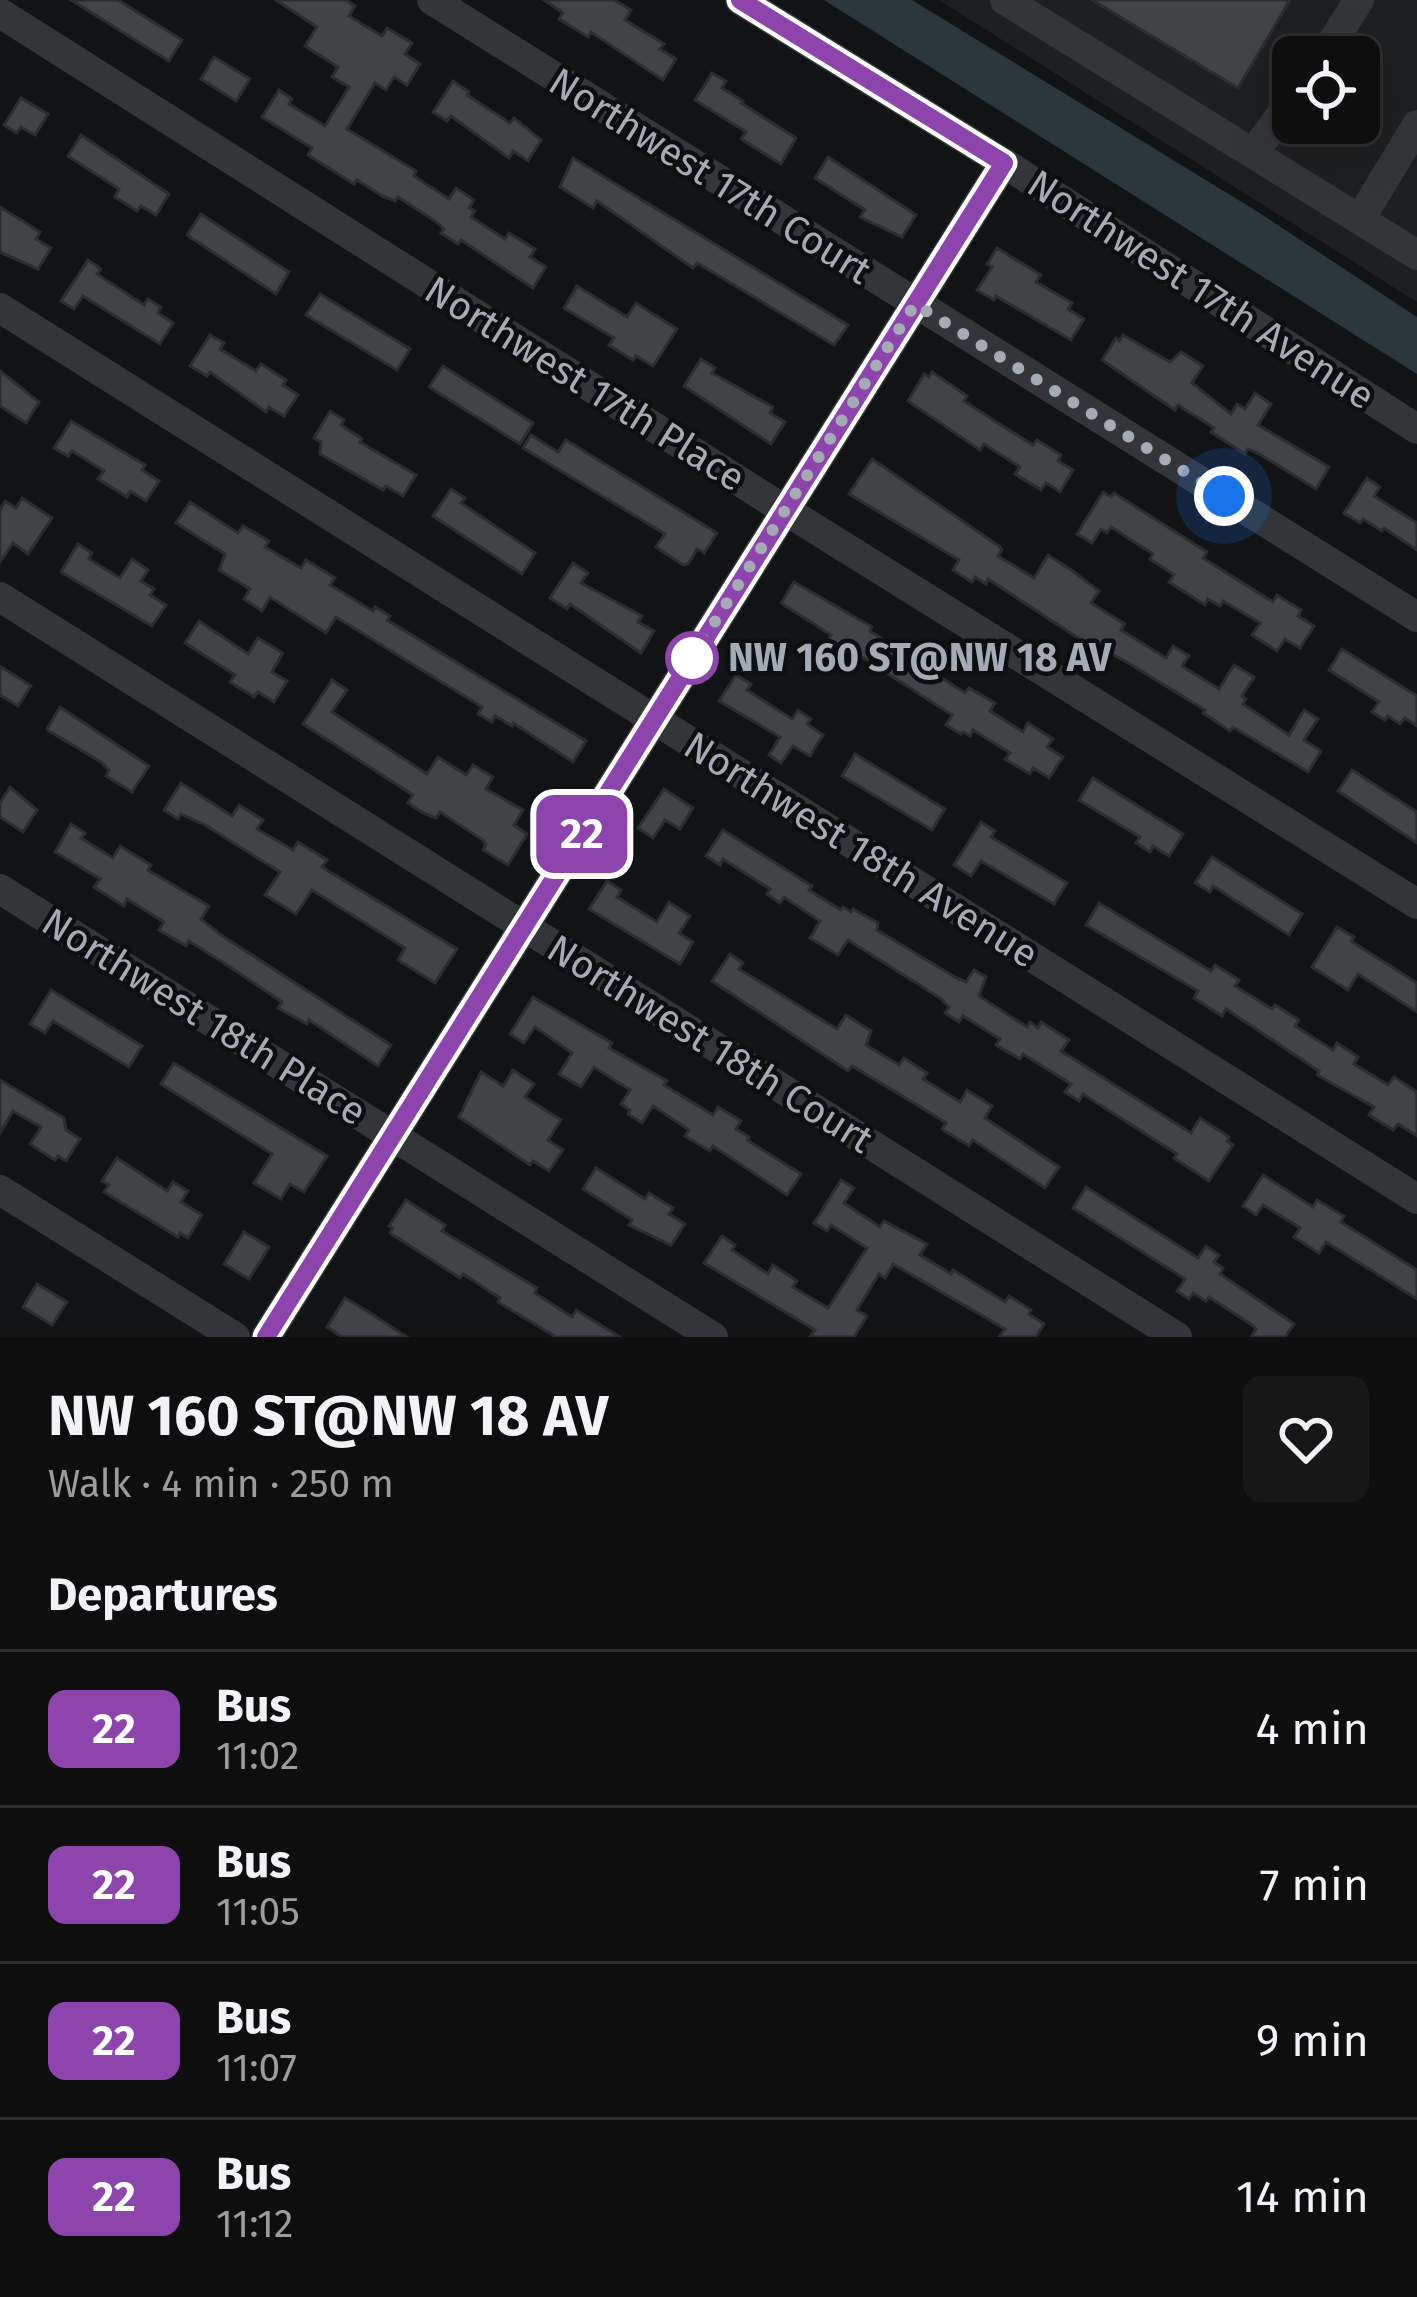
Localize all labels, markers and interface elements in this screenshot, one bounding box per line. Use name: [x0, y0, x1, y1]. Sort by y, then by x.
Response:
map controls: [1272, 36, 1380, 144]
button: locate: [1272, 36, 1380, 144]
street label: Northwest 17th Court: [541, 58, 880, 294]
street label: Northwest 17th Avenue: [1019, 161, 1383, 419]
street label: Northwest 17th Place: [417, 267, 753, 501]
your location: [1194, 466, 1254, 526]
marker: NW 160 ST@NW 18 AV: [667, 633, 717, 683]
place label: NW 160 ST@NW 18 AV: [728, 635, 1112, 681]
street label: Northwest 18th Avenue: [676, 722, 1046, 978]
line badge: 22: [528, 795, 636, 873]
text: 22: [560, 809, 604, 859]
street label: Northwest 18th Place: [34, 899, 374, 1135]
street label: Northwest 18th Court: [539, 925, 882, 1163]
button: heart: [1243, 1376, 1369, 1502]
text: NW 160 ST@NW 18 AV: [48, 1382, 608, 1450]
text: Walk · 4 min · 250 m: [48, 1461, 394, 1507]
text: Departures: [48, 1568, 278, 1622]
text: Bus: [216, 1679, 291, 1733]
text: 4 min: [1256, 1702, 1369, 1756]
text: 22: [92, 1704, 136, 1754]
text: 11:02: [216, 1733, 299, 1779]
text: Bus: [216, 1835, 291, 1889]
text: 7 min: [1259, 1858, 1369, 1912]
text: 22: [92, 1860, 136, 1910]
text: 11:05: [216, 1889, 300, 1935]
text: Bus: [216, 1991, 291, 2045]
text: 9 min: [1256, 2014, 1369, 2068]
text: 22: [92, 2016, 136, 2066]
text: 11:07: [216, 2045, 297, 2091]
text: Bus: [216, 2147, 291, 2201]
text: 14 min: [1236, 2170, 1369, 2224]
text: 22: [92, 2172, 136, 2222]
text: 11:12: [216, 2201, 293, 2247]

